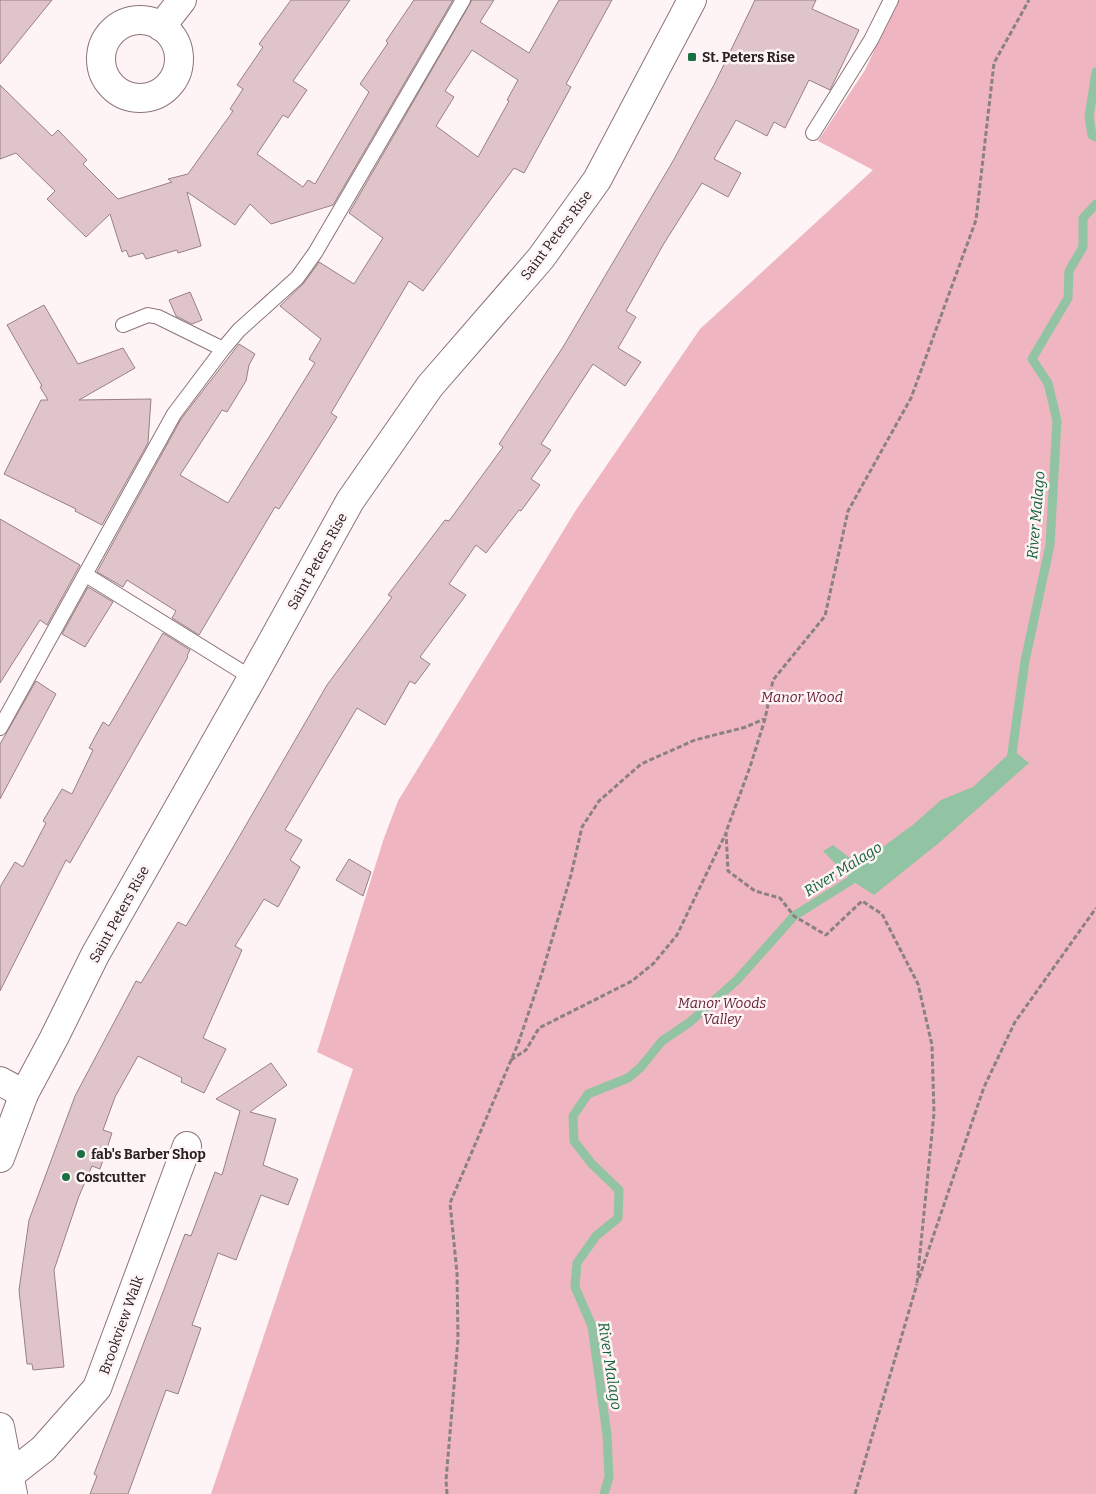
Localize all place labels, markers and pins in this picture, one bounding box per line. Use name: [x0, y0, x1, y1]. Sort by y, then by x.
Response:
place label: St. Peters Rise: [702, 49, 795, 66]
marker: St. Peters Rise: [686, 51, 698, 63]
place label: fab's Barber Shop: [91, 1146, 206, 1163]
marker: fab's Barber Shop: [75, 1148, 87, 1160]
place label: Costcutter: [76, 1169, 146, 1186]
marker: Costcutter: [60, 1171, 72, 1183]

